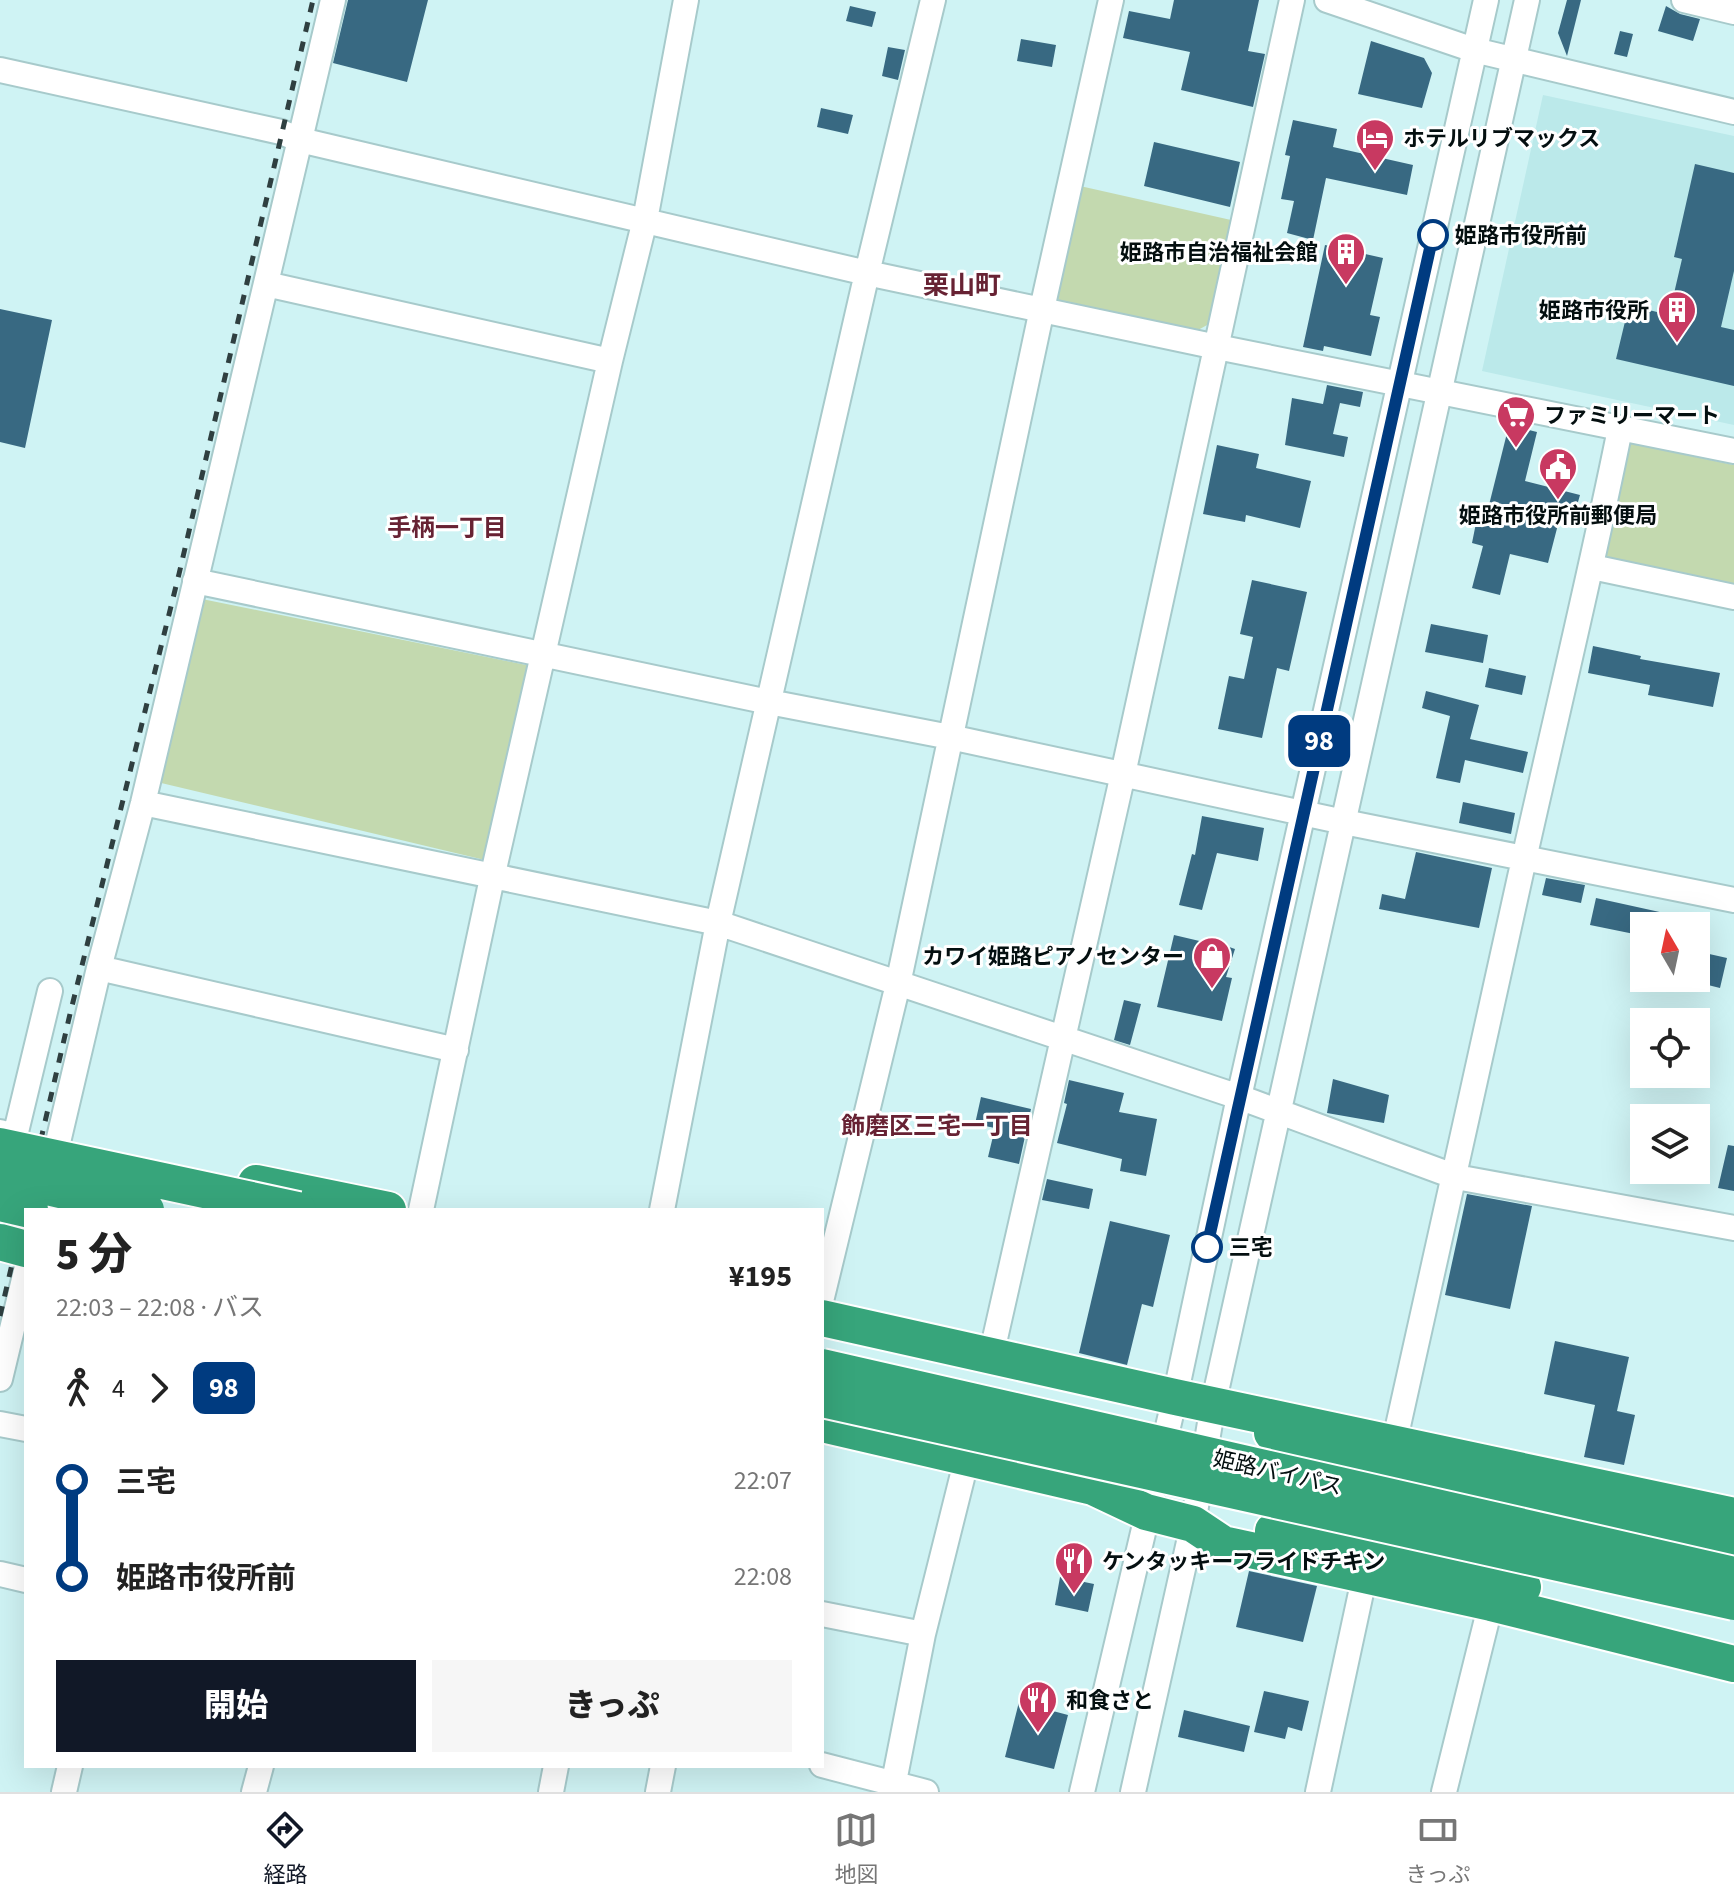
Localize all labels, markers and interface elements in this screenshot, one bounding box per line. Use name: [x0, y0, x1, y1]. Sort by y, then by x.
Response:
hotel icon: ホテルリブマックス: [1354, 117, 1396, 172]
place label: ホテルリブマックス: [1403, 123, 1600, 155]
marker: 姫路市役所前: [1418, 220, 1448, 250]
place label: 姫路市役所前: [1455, 220, 1587, 252]
building icon: 姫路市自治福祉会館: [1325, 231, 1367, 286]
place label: 姫路市自治福祉会館: [1120, 237, 1318, 269]
district label: 栗山町: [923, 267, 1001, 304]
building icon: 姫路市役所: [1656, 289, 1698, 344]
place label: 姫路市役所: [1539, 295, 1649, 327]
supermarket icon: ファミリーマート: [1495, 394, 1537, 449]
place label: ファミリーマート: [1544, 400, 1720, 432]
public building icon: 姫路市役所前郵便局: [1537, 446, 1579, 501]
place label: 姫路市役所前郵便局: [1459, 500, 1657, 532]
district label: 手柄一丁目: [387, 511, 507, 546]
line badge: 98: [1283, 715, 1355, 767]
text: 98: [1304, 721, 1334, 761]
north arrow: [1630, 912, 1710, 992]
map controls: [1630, 912, 1710, 1184]
shop icon: カワイ姫路ピアノセンター: [1191, 935, 1233, 990]
place label: カワイ姫路ピアノセンター: [922, 941, 1184, 973]
button: locate: [1630, 1008, 1710, 1088]
button: layers: [1630, 1104, 1710, 1184]
district label: 飾磨区三宅一丁目: [841, 1109, 1033, 1144]
text: 5 分: [56, 1224, 132, 1287]
marker: 三宅: [1192, 1232, 1222, 1262]
place label: 三宅: [1229, 1232, 1273, 1264]
text: ¥195: [729, 1255, 792, 1298]
text: 22:03 – 22:08 · バス: [56, 1289, 264, 1326]
icon: walk: [56, 1366, 100, 1410]
icon: forward: [137, 1366, 181, 1410]
text: 98: [209, 1368, 239, 1408]
text: 4: [112, 1370, 125, 1407]
street label: 姫路バイパス: [1210, 1443, 1345, 1503]
text: 三宅: [116, 1461, 176, 1504]
text: 22:07: [734, 1462, 792, 1499]
restaurant icon: ケンタッキーフライドチキン: [1053, 1540, 1095, 1595]
place label: ケンタッキーフライドチキン: [1102, 1546, 1385, 1578]
text: 姫路市役所前: [116, 1557, 296, 1600]
text: 22:08: [734, 1558, 792, 1595]
button: 開始: [56, 1660, 416, 1752]
button: きっぷ: [432, 1660, 792, 1752]
restaurant icon: 和食さと: [1017, 1679, 1059, 1734]
place label: 和食さと: [1066, 1685, 1154, 1717]
tab: 経路: [263, 1808, 307, 1891]
tab: 地図: [834, 1808, 878, 1891]
tab: きっぷ: [1405, 1808, 1471, 1891]

